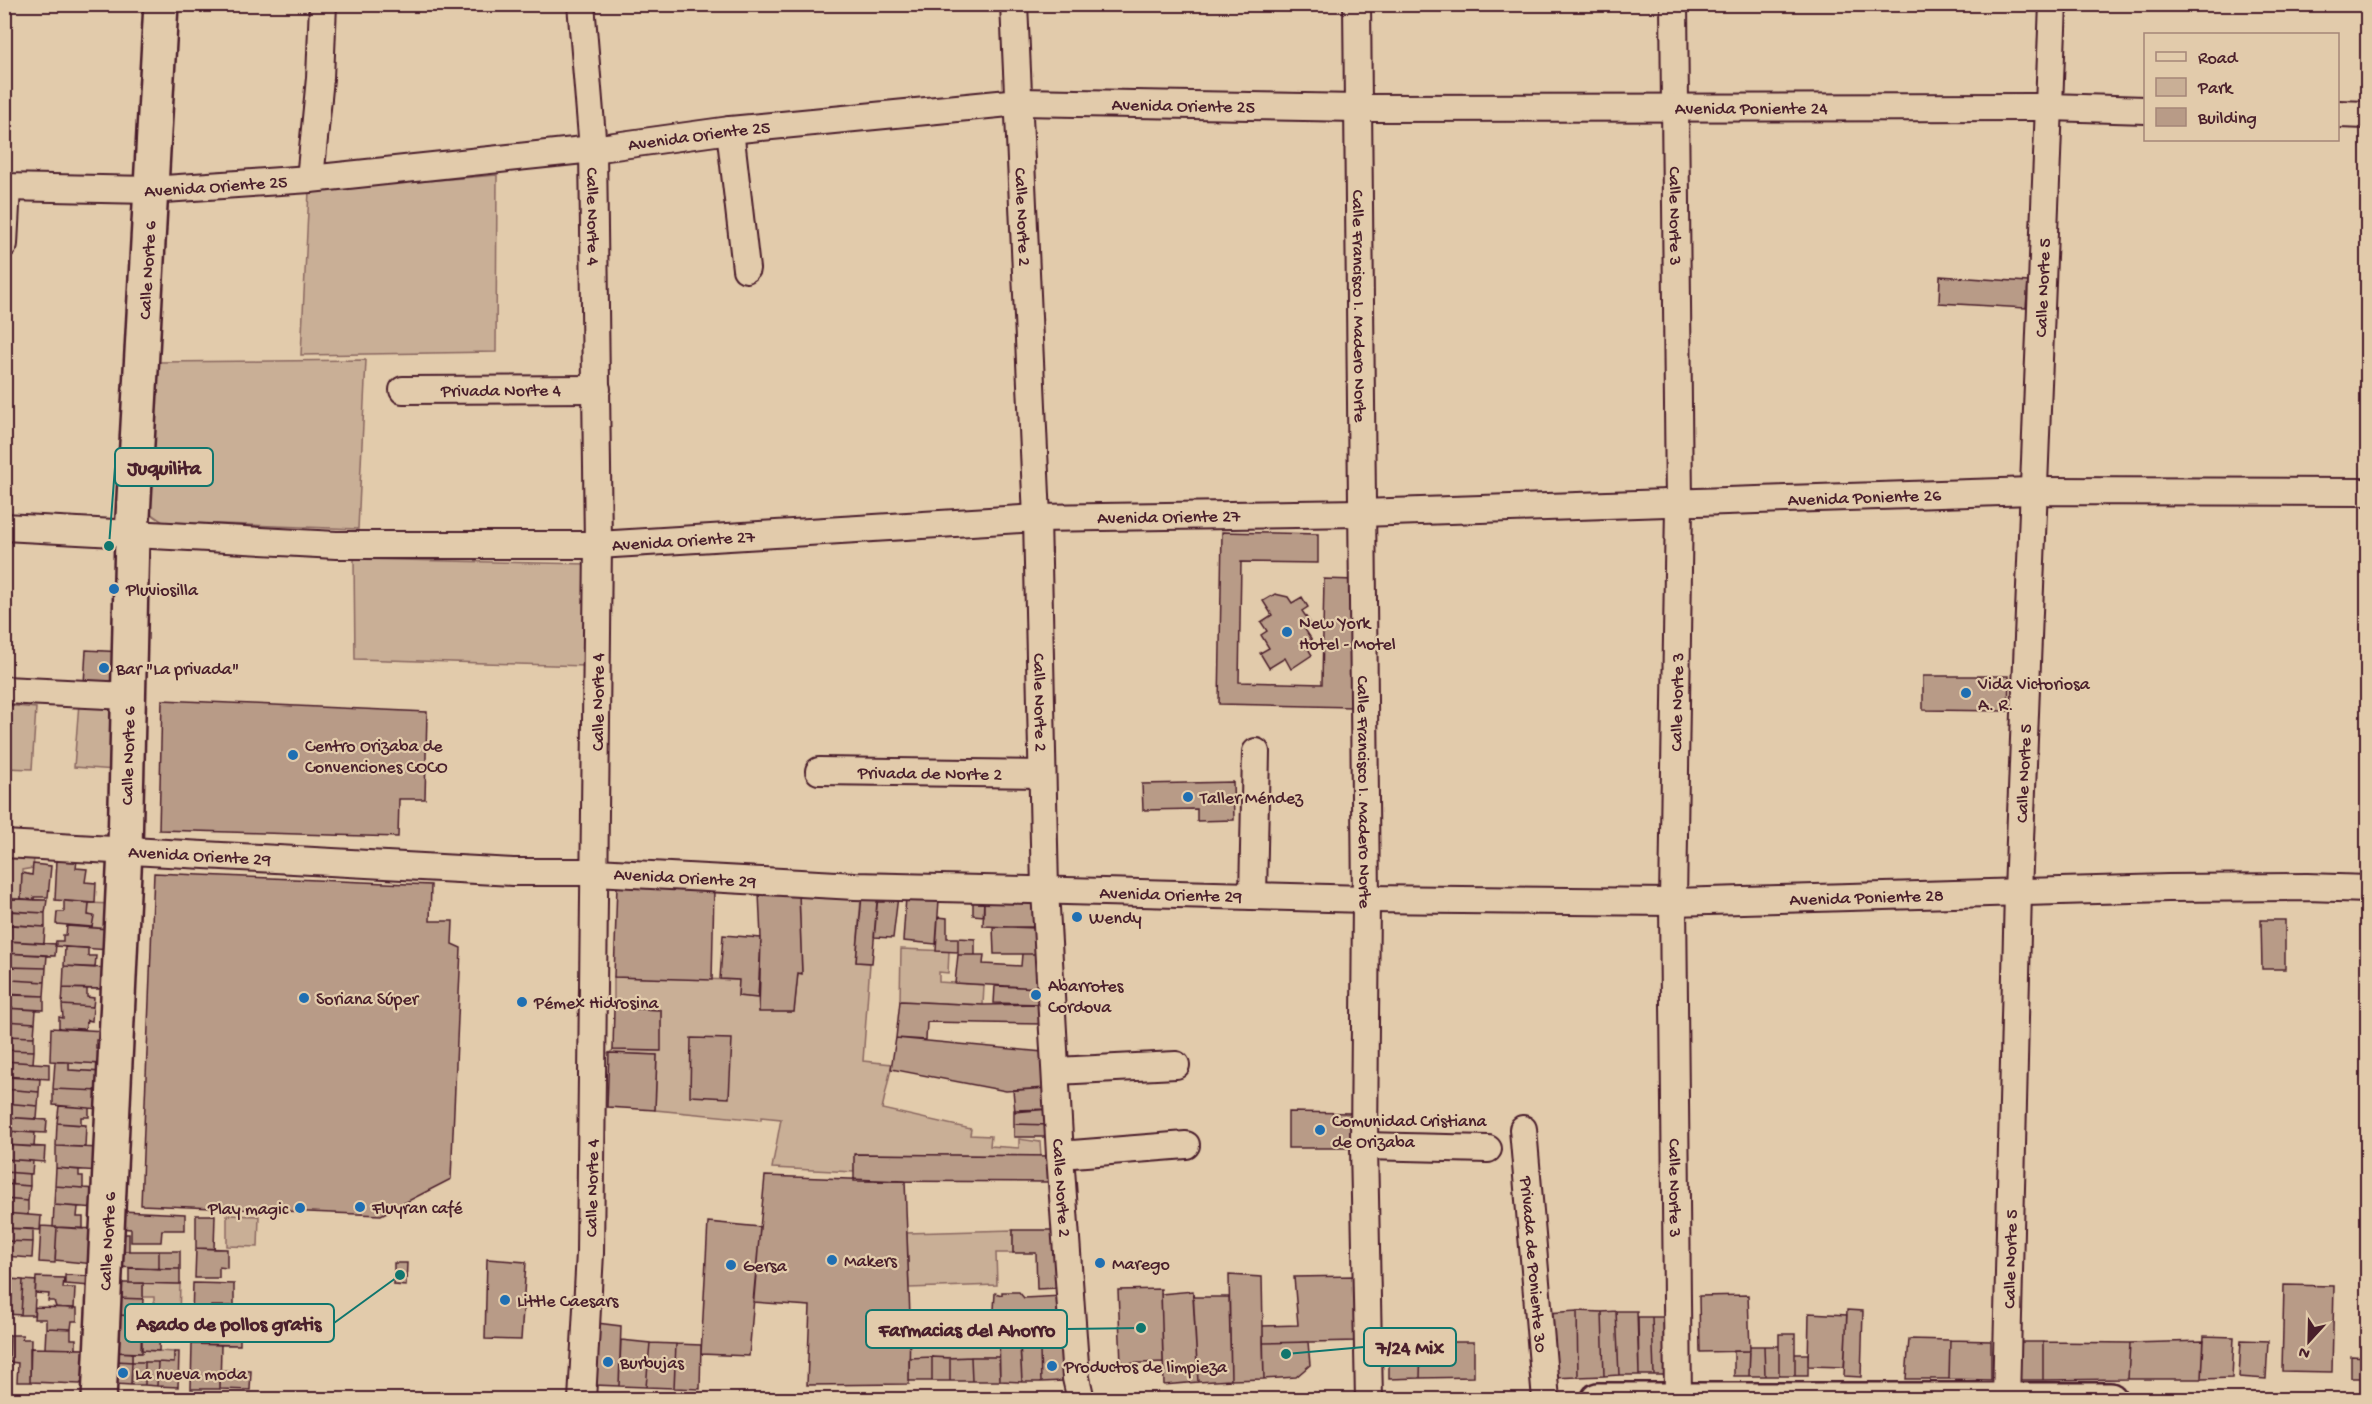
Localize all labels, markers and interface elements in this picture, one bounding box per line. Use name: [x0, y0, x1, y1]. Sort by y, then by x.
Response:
legend: [2144, 33, 2339, 141]
text: Road: [2198, 49, 2239, 70]
text: Park: [2197, 79, 2234, 100]
street label: Avenida Oriente 25: [1111, 96, 1255, 119]
street label: Avenida Poniente 24: [1675, 99, 1828, 121]
text: Building: [2197, 109, 2257, 130]
street label: Avenida Oriente 25: [627, 118, 771, 157]
street label: Calle Norte 3: [1663, 166, 1685, 266]
street label: Calle Norte 4: [580, 167, 602, 266]
street label: Calle Norte 2: [1008, 167, 1034, 267]
street label: Avenida Oriente 25: [144, 173, 288, 203]
street label: Calle Francisco I. Madero Norte: [1346, 190, 1369, 423]
street label: Calle Norte 6: [136, 219, 162, 320]
street label: Calle Norte 5: [2032, 238, 2057, 338]
street label: Privada Norte 4: [440, 381, 561, 403]
callout: Juquilita: [115, 448, 213, 486]
text: Juquilita: [126, 459, 202, 482]
street label: Avenida Poniente 26: [1787, 486, 1942, 512]
street label: Avenida Oriente 27: [1097, 507, 1241, 530]
street label: Avenida Oriente 27: [611, 527, 756, 557]
place label: Pluviosilla: [125, 581, 199, 602]
marker: Pluviosilla: [107, 582, 121, 596]
place label: New York Hotel - Motel: [1299, 614, 1396, 656]
marker: New York Hotel - Motel: [1280, 625, 1294, 639]
street label: Calle Norte 4: [589, 652, 610, 751]
street label: Calle Norte 3: [1667, 652, 1690, 752]
street label: Calle Norte 2: [1027, 653, 1050, 752]
place label: Bar "La privada": [115, 660, 239, 681]
marker: Bar "La privada": [97, 661, 111, 675]
place label: Vida Victoriosa A. R.: [1977, 675, 2091, 717]
street label: Calle Francisco I. Madero Norte: [1351, 676, 1374, 909]
marker: Vida Victoriosa A. R.: [1959, 686, 1973, 700]
street label: Calle Norte 6: [118, 705, 141, 805]
street label: Calle Norte 5: [2013, 723, 2038, 823]
place label: Centro Orizaba de Convenciones COCO: [305, 737, 448, 779]
marker: Centro Orizaba de Convenciones COCO: [286, 748, 300, 762]
street label: Privada de Norte 2: [857, 764, 1002, 786]
place label: Taller Méndez: [1199, 789, 1304, 810]
marker: Taller Méndez: [1181, 790, 1195, 804]
street label: Avenida Oriente 29: [128, 843, 271, 872]
street label: Avenida Oriente 29: [613, 865, 757, 894]
street label: Avenida Oriente 29: [1099, 884, 1242, 909]
street label: Avenida Poniente 28: [1789, 886, 1944, 912]
place label: Wendy: [1089, 909, 1142, 930]
marker: Wendy: [1070, 910, 1084, 924]
place label: Abarrotes Cordova: [1048, 977, 1125, 1019]
marker: Abarrotes Cordova: [1029, 988, 1043, 1002]
place label: Soriana Súper: [316, 990, 420, 1011]
marker: Soriana Súper: [297, 991, 311, 1005]
place label: Pémex Hidrosina: [533, 994, 660, 1015]
marker: Pémex Hidrosina: [515, 995, 529, 1009]
place label: Comunidad Cristiana de Orizaba: [1332, 1112, 1488, 1154]
marker: Comunidad Cristiana de Orizaba: [1313, 1123, 1327, 1137]
street label: Calle Norte 4: [582, 1138, 605, 1237]
street label: Calle Norte 2: [1046, 1138, 1074, 1238]
street label: Calle Norte 3: [1662, 1138, 1684, 1238]
street label: Privada de Poniente 30: [1514, 1175, 1550, 1354]
street label: Calle Norte 6: [96, 1191, 122, 1291]
place label: Fluyran café: [371, 1199, 463, 1220]
place label: Play magic: [207, 1200, 289, 1221]
marker: Fluyran café: [353, 1200, 367, 1214]
marker: Play magic: [293, 1201, 307, 1215]
street label: Calle Norte 5: [2000, 1209, 2023, 1309]
place label: Makers: [844, 1252, 898, 1273]
marker: Makers: [825, 1253, 839, 1267]
place label: Marego: [1112, 1255, 1170, 1276]
marker: Marego: [1093, 1256, 1107, 1270]
place label: Gersa: [743, 1257, 788, 1278]
marker: Gersa: [724, 1258, 738, 1272]
place label: Little Caesars: [517, 1292, 620, 1313]
marker: Little Caesars: [498, 1293, 512, 1307]
callout: Asado de pollos gratis: [125, 1304, 334, 1342]
callout: Farmacias del Ahorro: [866, 1310, 1067, 1348]
north arrow: [2279, 1311, 2339, 1371]
text: Asado de pollos gratis: [136, 1315, 323, 1338]
text: Farmacias del Ahorro: [878, 1321, 1056, 1344]
callout: 7/24 Mix: [1364, 1328, 1456, 1366]
text: 7/24 Mix: [1375, 1339, 1444, 1362]
text: N: [2296, 1341, 2313, 1362]
place label: Burbujas: [619, 1354, 685, 1375]
marker: Burbujas: [601, 1355, 615, 1369]
place label: Productos de limpieza: [1063, 1358, 1228, 1379]
marker: Productos de limpieza: [1045, 1359, 1059, 1373]
place label: La nueva moda: [135, 1365, 248, 1386]
marker: La nueva moda: [116, 1366, 130, 1380]

